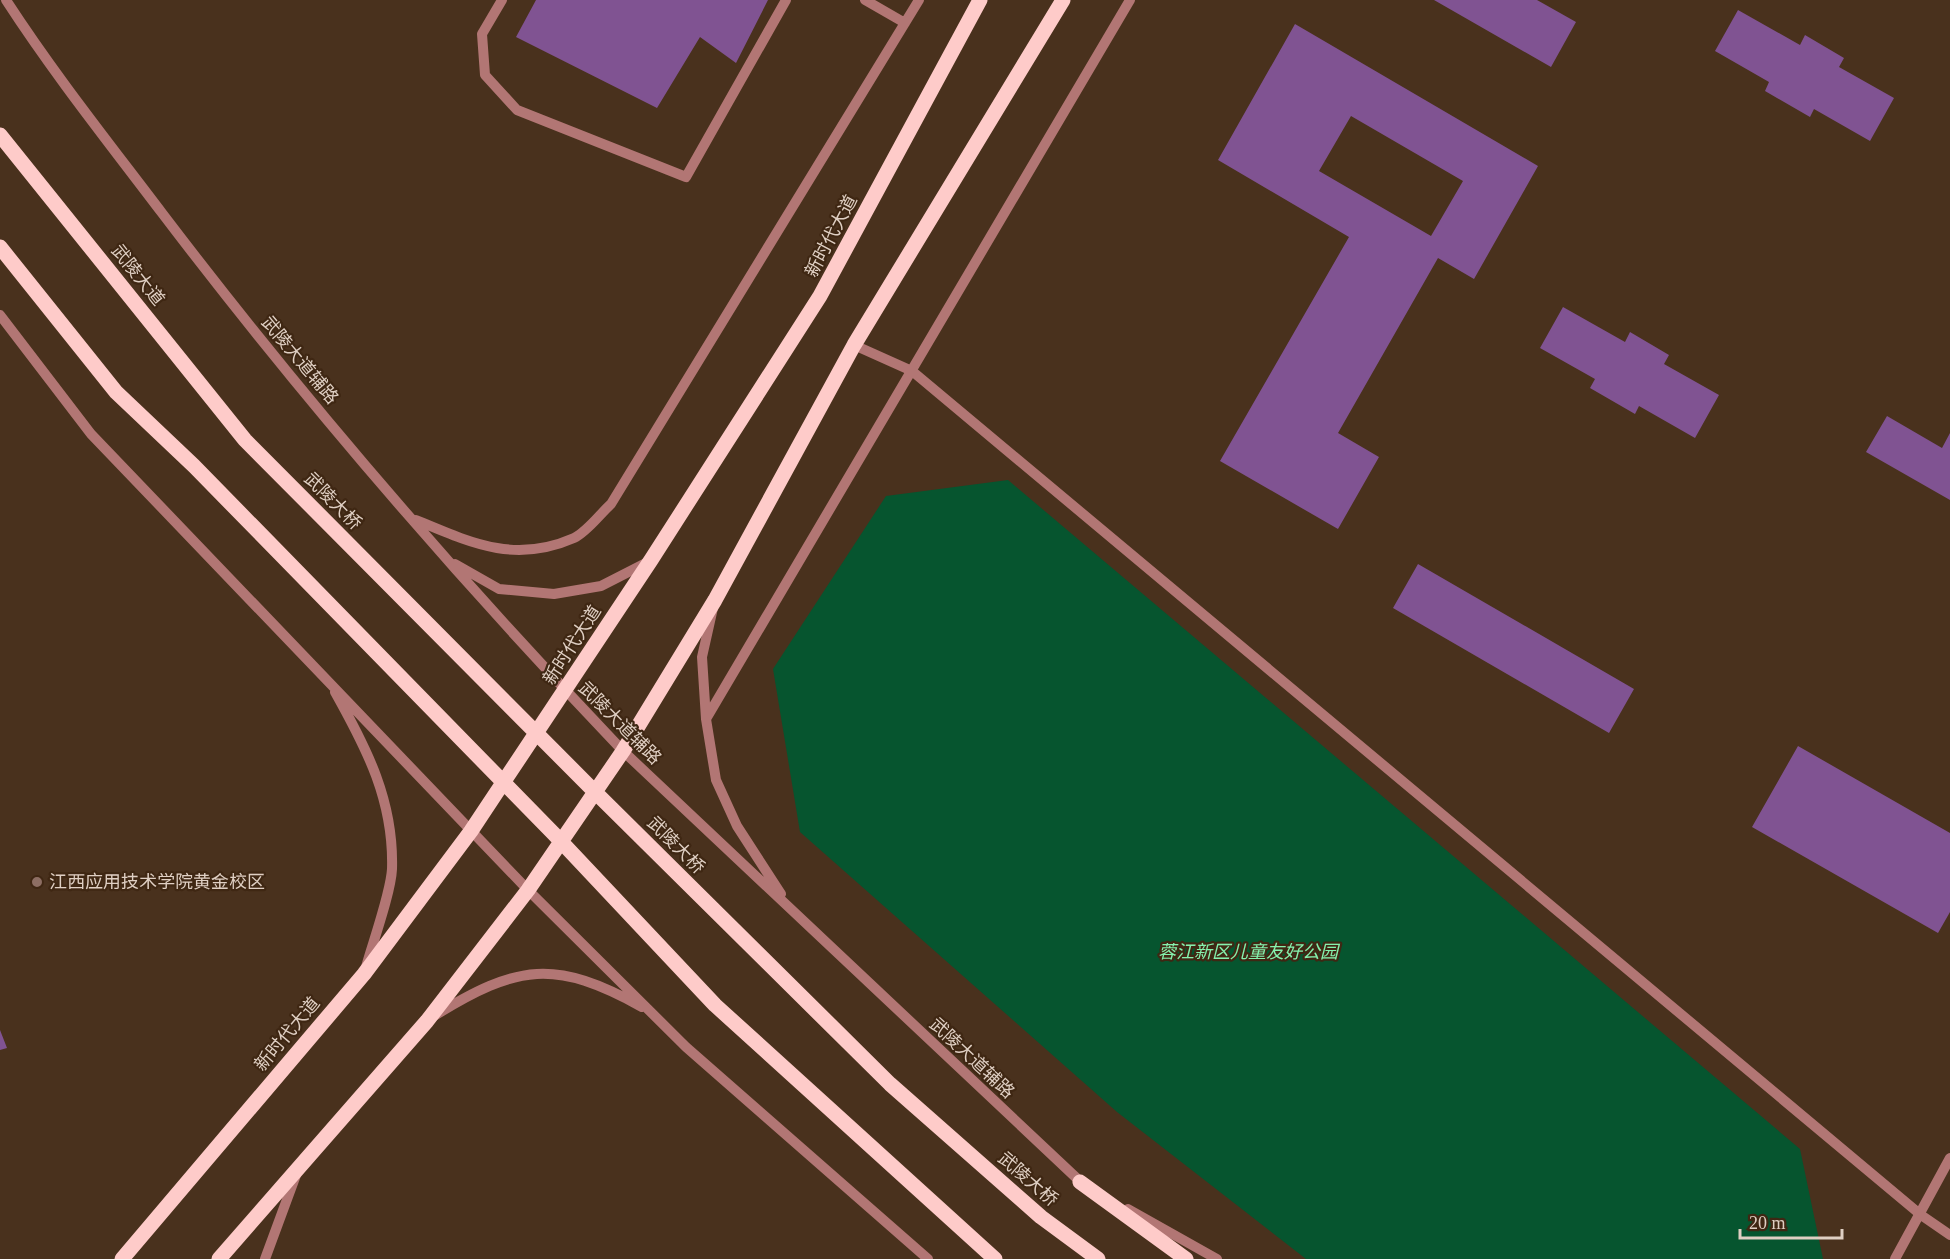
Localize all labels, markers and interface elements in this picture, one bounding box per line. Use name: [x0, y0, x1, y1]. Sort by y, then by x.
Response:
street label: 新时代大道: [801, 192, 861, 280]
street label: 武陵大道: [108, 241, 168, 309]
street label: 武陵大道辅路: [258, 312, 342, 408]
street label: 武陵大桥: [300, 468, 366, 534]
street label: 新时代大道: [539, 602, 605, 688]
street label: 武陵大道辅路: [575, 678, 665, 768]
street label: 武陵大桥: [643, 812, 709, 878]
place label: 江西应用技术学院黄金校区: [49, 872, 265, 892]
marker: 江西应用技术学院黄金校区: [30, 875, 44, 889]
park label: 蓉江新区儿童友好公园: [1158, 942, 1341, 962]
street label: 新时代大道: [250, 993, 324, 1075]
street label: 武陵大道辅路: [926, 1014, 1018, 1102]
street label: 武陵大桥: [994, 1148, 1062, 1210]
scale bar: [1740, 1202, 1842, 1240]
text: 20 m: [1749, 1213, 1786, 1233]

